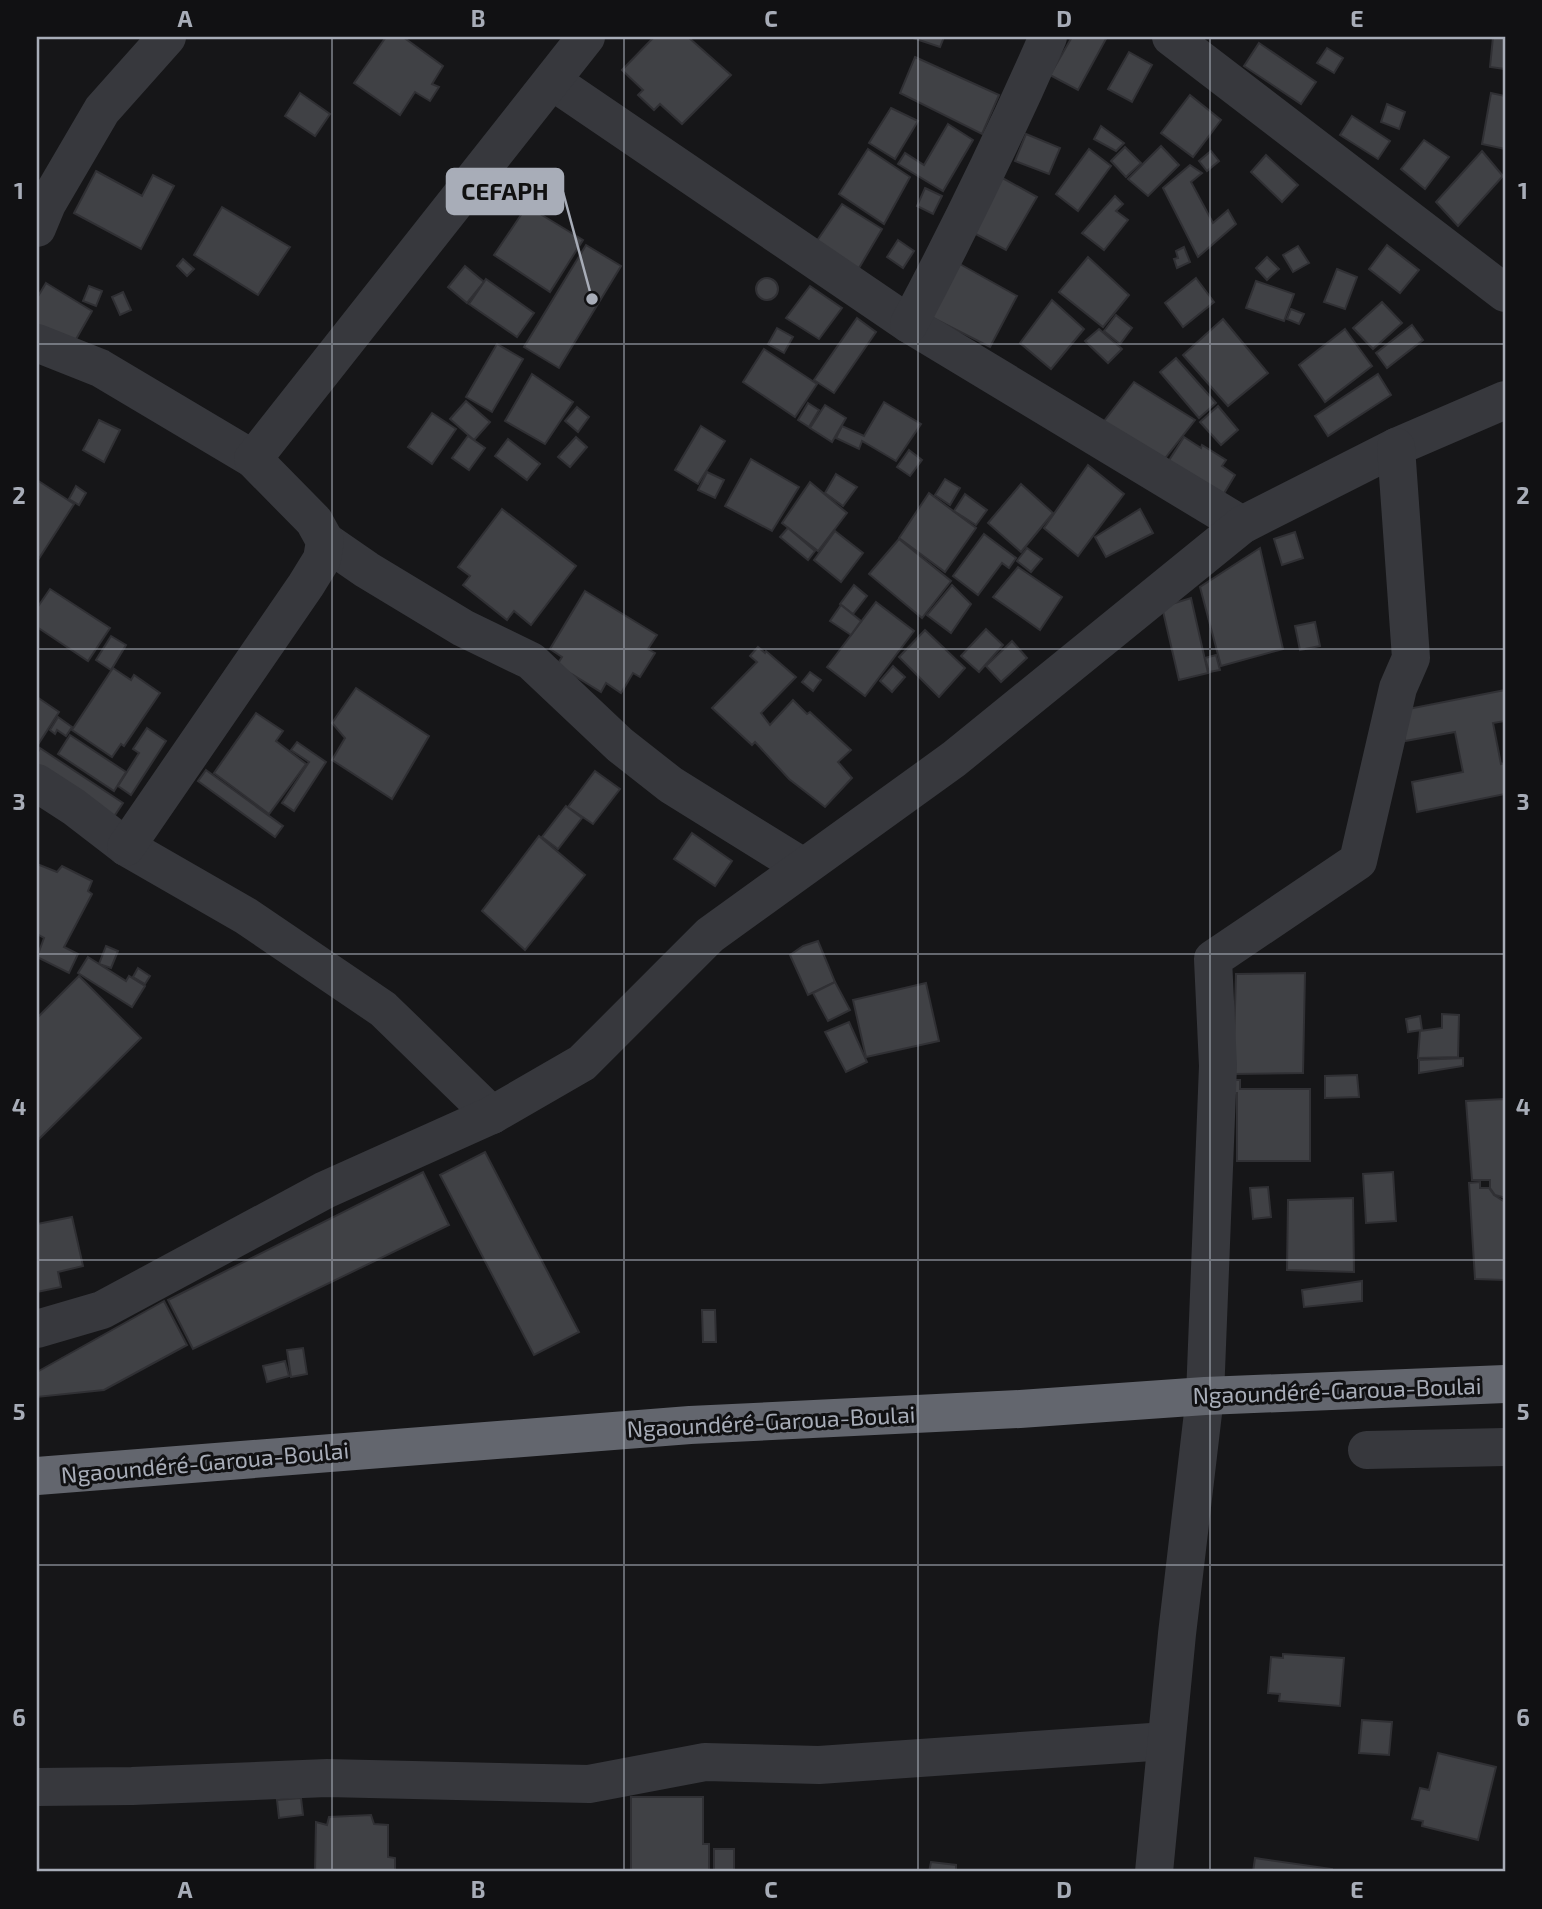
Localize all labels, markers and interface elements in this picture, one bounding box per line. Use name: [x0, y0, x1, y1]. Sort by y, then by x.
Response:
text: A: [177, 4, 193, 32]
text: B: [471, 4, 485, 32]
text: C: [764, 4, 778, 32]
text: D: [1056, 4, 1072, 32]
text: E: [1350, 4, 1364, 32]
callout: CEFAPH: [447, 169, 563, 214]
text: 1: [14, 176, 24, 204]
text: CEFAPH: [461, 176, 549, 205]
text: 1: [1518, 176, 1528, 204]
text: 2: [12, 481, 26, 509]
text: 2: [1516, 481, 1530, 509]
text: 3: [12, 787, 26, 815]
text: 3: [1516, 787, 1530, 815]
text: 4: [12, 1092, 26, 1120]
text: 4: [1516, 1092, 1530, 1120]
street label: Ngaoundéré-Garoua-Boulai: [1192, 1371, 1482, 1409]
text: 5: [13, 1397, 25, 1425]
text: 5: [1517, 1397, 1529, 1425]
street label: Ngaoundéré-Garoua-Boulai: [626, 1399, 916, 1443]
street label: Ngaoundéré-Garoua-Boulai: [60, 1435, 350, 1489]
text: 6: [12, 1703, 26, 1731]
text: 6: [1516, 1703, 1530, 1731]
text: A: [177, 1875, 193, 1903]
text: B: [471, 1875, 485, 1903]
text: C: [764, 1875, 778, 1903]
text: D: [1056, 1875, 1072, 1903]
text: E: [1350, 1875, 1364, 1903]

